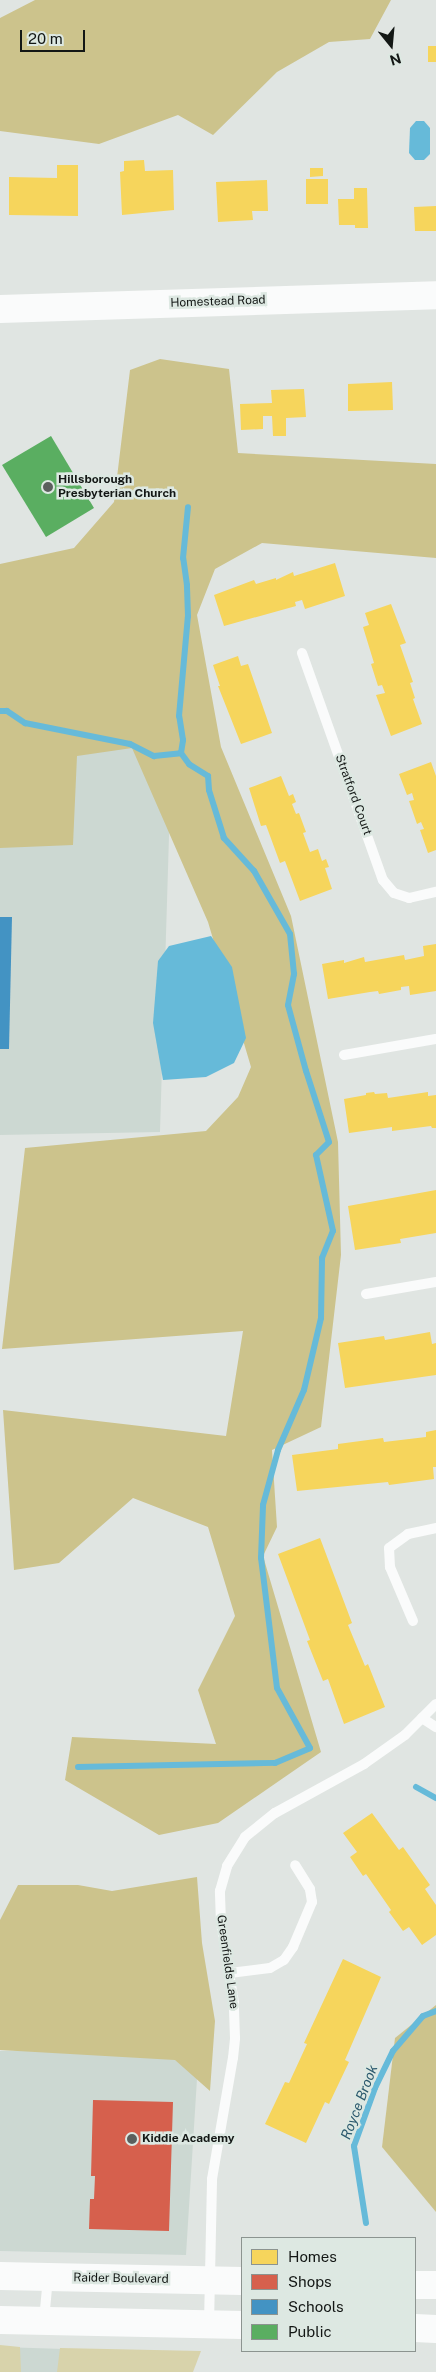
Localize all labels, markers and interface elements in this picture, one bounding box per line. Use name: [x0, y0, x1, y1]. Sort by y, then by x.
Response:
scale bar: [22, 20, 88, 52]
north arrow: [366, 20, 416, 70]
text: 20 m: [28, 30, 63, 47]
text: N: [388, 50, 403, 69]
street label: Homestead Road: [170, 293, 266, 311]
place label: Hillsborough Presbyterian Church: [58, 473, 176, 501]
marker: Hillsborough Presbyterian Church: [42, 481, 54, 493]
street label: Stratford Court: [332, 753, 374, 837]
street label: Greenfields Lane: [213, 1914, 241, 2010]
water label: Royce Brook: [337, 2062, 381, 2142]
place label: Kiddie Academy: [142, 2132, 235, 2146]
marker: Kiddie Academy: [126, 2133, 138, 2145]
legend: [241, 2237, 416, 2352]
text: Homes: [288, 2248, 337, 2265]
street label: Raider Boulevard: [73, 2271, 169, 2287]
text: Shops: [288, 2273, 332, 2290]
text: Schools: [288, 2298, 344, 2315]
text: Public: [288, 2323, 332, 2340]

